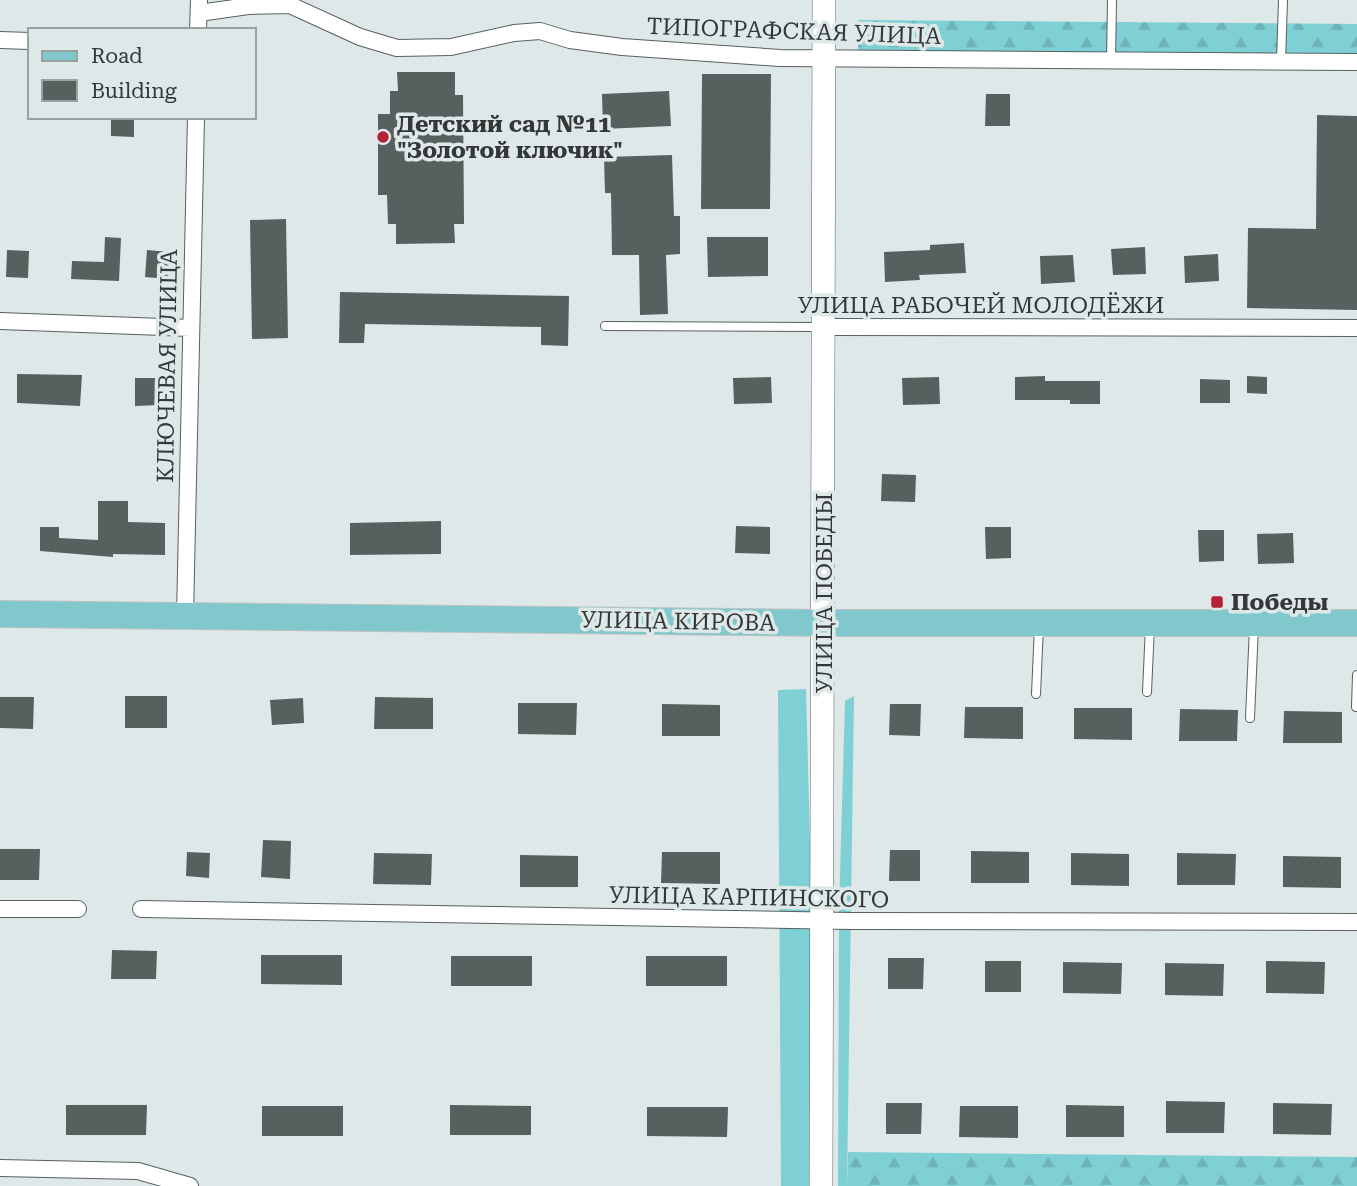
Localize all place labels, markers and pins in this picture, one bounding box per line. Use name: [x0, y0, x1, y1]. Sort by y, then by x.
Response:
place label: Детский сад №11 "Золотой ключик": [397, 111, 623, 164]
marker: Детский сад №11 "Золотой ключик": [375, 129, 391, 145]
place label: Победы: [1231, 589, 1328, 616]
marker: Победы: [1209, 594, 1225, 610]

